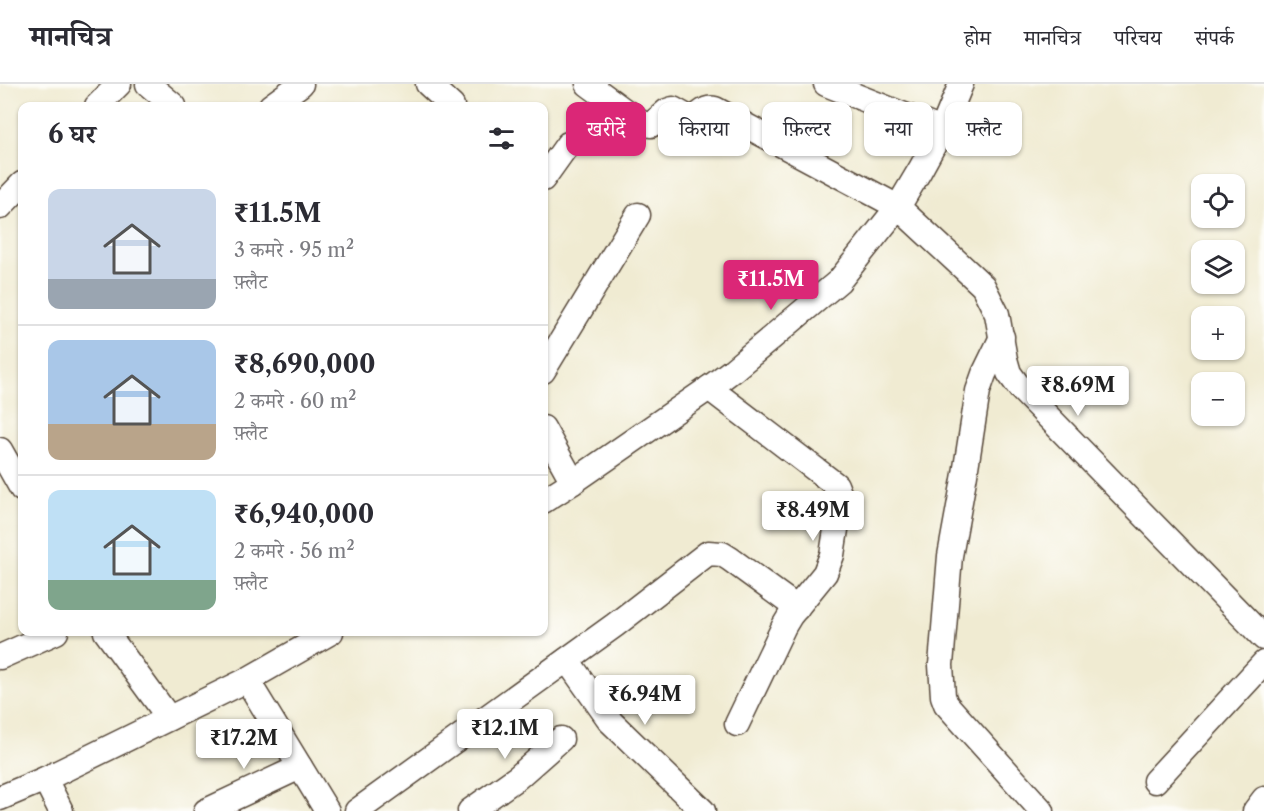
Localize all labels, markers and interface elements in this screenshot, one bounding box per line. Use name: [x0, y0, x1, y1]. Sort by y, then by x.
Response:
text: मानचित्र: [30, 19, 112, 53]
text: होम: [964, 25, 991, 50]
text: मानचित्र: [1024, 25, 1081, 50]
text: परिचय: [1114, 25, 1162, 50]
text: संपर्क: [1195, 25, 1234, 50]
chip: खरीदें: [566, 102, 646, 156]
chip: किराया: [658, 102, 750, 156]
chip: फ़िल्टर: [762, 102, 852, 156]
chip: नया: [864, 102, 933, 156]
chip: फ़्लैट: [945, 102, 1022, 156]
text: 6 घर: [48, 118, 96, 150]
icon: filters: [485, 122, 518, 155]
map controls: [1191, 174, 1245, 426]
button: locate: [1191, 174, 1245, 228]
text: ₹11.5M: [234, 197, 321, 229]
icon: home: [96, 213, 168, 285]
text: 3 कमरे · 95 m²: [234, 238, 354, 262]
button: layers: [1191, 240, 1245, 294]
pin: ₹11.5M: [722, 260, 820, 311]
text: ₹11.5M: [737, 267, 805, 291]
text: फ़्लैट: [234, 270, 267, 294]
button: +: [1191, 306, 1245, 360]
text: ₹8,690,000: [234, 348, 376, 380]
icon: home: [96, 364, 168, 436]
pin: ₹8.69M: [1029, 366, 1127, 417]
button: −: [1191, 372, 1245, 426]
text: ₹8.69M: [1041, 373, 1115, 397]
text: 2 कमरे · 60 m²: [234, 389, 356, 413]
text: फ़्लैट: [234, 421, 267, 445]
pin: ₹8.49M: [764, 491, 862, 542]
text: ₹6,940,000: [234, 498, 374, 530]
text: ₹8.49M: [776, 498, 850, 522]
icon: home: [96, 514, 168, 586]
text: 2 कमरे · 56 m²: [234, 539, 355, 563]
text: फ़्लैट: [234, 571, 267, 595]
pin: ₹6.94M: [596, 675, 694, 726]
text: ₹6.94M: [608, 682, 682, 706]
pin: ₹12.1M: [456, 709, 554, 760]
text: ₹12.1M: [471, 716, 539, 740]
pin: ₹17.2M: [195, 719, 293, 770]
text: ₹17.2M: [210, 726, 278, 750]

